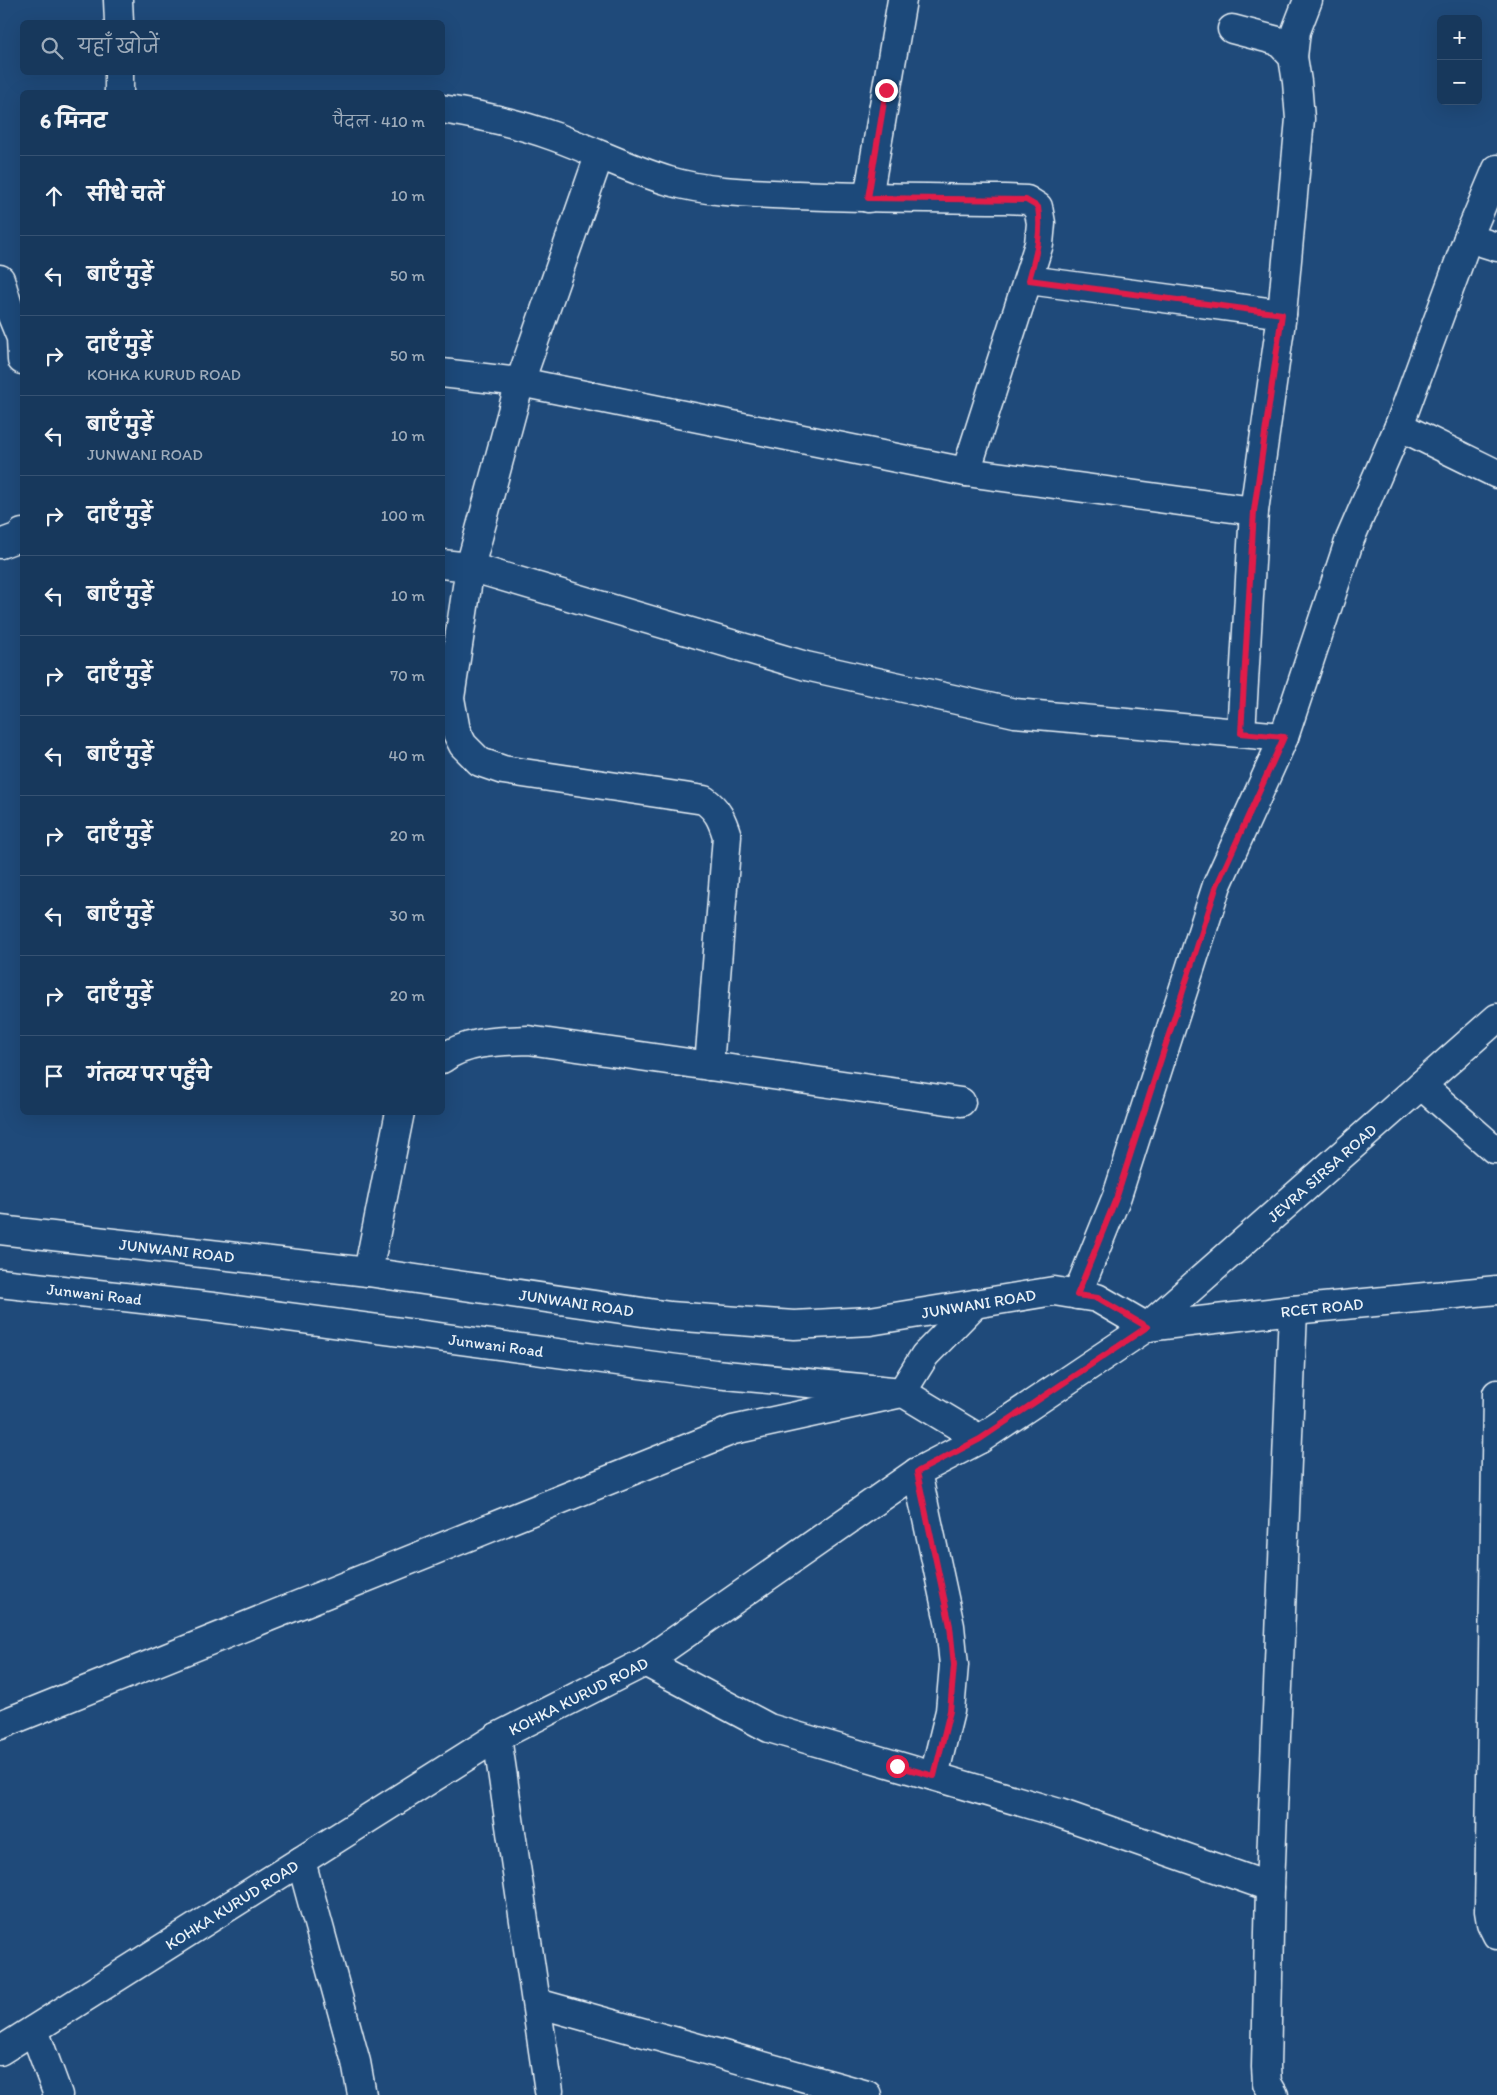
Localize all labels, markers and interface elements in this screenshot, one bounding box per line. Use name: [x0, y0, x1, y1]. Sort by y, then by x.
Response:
map controls: [1437, 15, 1482, 105]
button: +: [1437, 15, 1482, 60]
search box: [20, 20, 445, 75]
icon: search: [38, 34, 66, 62]
text: यहाँ खोजें: [78, 35, 159, 58]
button: −: [1437, 60, 1482, 105]
route end: [875, 79, 898, 102]
text: 6 मिनट: [40, 108, 107, 133]
text: पैदल · 410 m: [333, 112, 425, 131]
icon: ahead: [40, 182, 68, 210]
text: सीधे चलें: [87, 183, 164, 206]
text: 10 m: [391, 186, 425, 205]
icon: left: [40, 262, 68, 290]
text: बाएँ मुड़ें: [87, 263, 153, 286]
text: 50 m: [390, 266, 425, 285]
text: दाएँ मुड़ें: [87, 333, 153, 356]
icon: right: [40, 342, 68, 370]
text: 50 m: [390, 346, 425, 365]
text: KOHKA KURUD ROAD: [87, 365, 241, 384]
text: बाएँ मुड़ें: [87, 413, 153, 436]
icon: left: [40, 422, 68, 450]
text: 10 m: [391, 426, 425, 445]
text: JUNWANI ROAD: [87, 445, 203, 464]
icon: right: [40, 502, 68, 530]
text: दाएँ मुड़ें: [87, 503, 153, 526]
text: 100 m: [381, 506, 425, 525]
icon: left: [40, 582, 68, 610]
text: बाएँ मुड़ें: [87, 583, 153, 606]
text: 10 m: [391, 586, 425, 605]
icon: right: [40, 662, 68, 690]
text: दाएँ मुड़ें: [87, 663, 153, 686]
text: 70 m: [390, 666, 425, 685]
icon: left: [40, 742, 68, 770]
text: बाएँ मुड़ें: [87, 743, 153, 766]
text: 40 m: [388, 746, 425, 765]
icon: right: [40, 822, 68, 850]
text: दाएँ मुड़ें: [87, 823, 153, 846]
text: 20 m: [390, 826, 425, 845]
icon: left: [40, 902, 68, 930]
text: बाएँ मुड़ें: [87, 903, 153, 926]
text: 30 m: [389, 906, 425, 925]
icon: right: [40, 982, 68, 1010]
text: दाएँ मुड़ें: [87, 983, 153, 1006]
text: 20 m: [390, 986, 425, 1005]
icon: arrive: [40, 1062, 68, 1090]
text: गंतव्य पर पहुँचे: [87, 1063, 211, 1086]
street label: JEVRA SIRSA ROAD: [1264, 1120, 1381, 1226]
street label: JUNWANI ROAD: [118, 1235, 235, 1267]
street label: Junwani Road: [46, 1279, 143, 1309]
street label: JUNWANI ROAD: [518, 1285, 635, 1321]
street label: JUNWANI ROAD: [920, 1285, 1037, 1322]
street label: RCET ROAD: [1280, 1294, 1364, 1321]
street label: Junwani Road: [447, 1330, 545, 1361]
street label: KOHKA KURUD ROAD: [506, 1653, 651, 1740]
route start: [886, 1755, 909, 1778]
street label: KOHKA KURUD ROAD: [162, 1856, 302, 1954]

